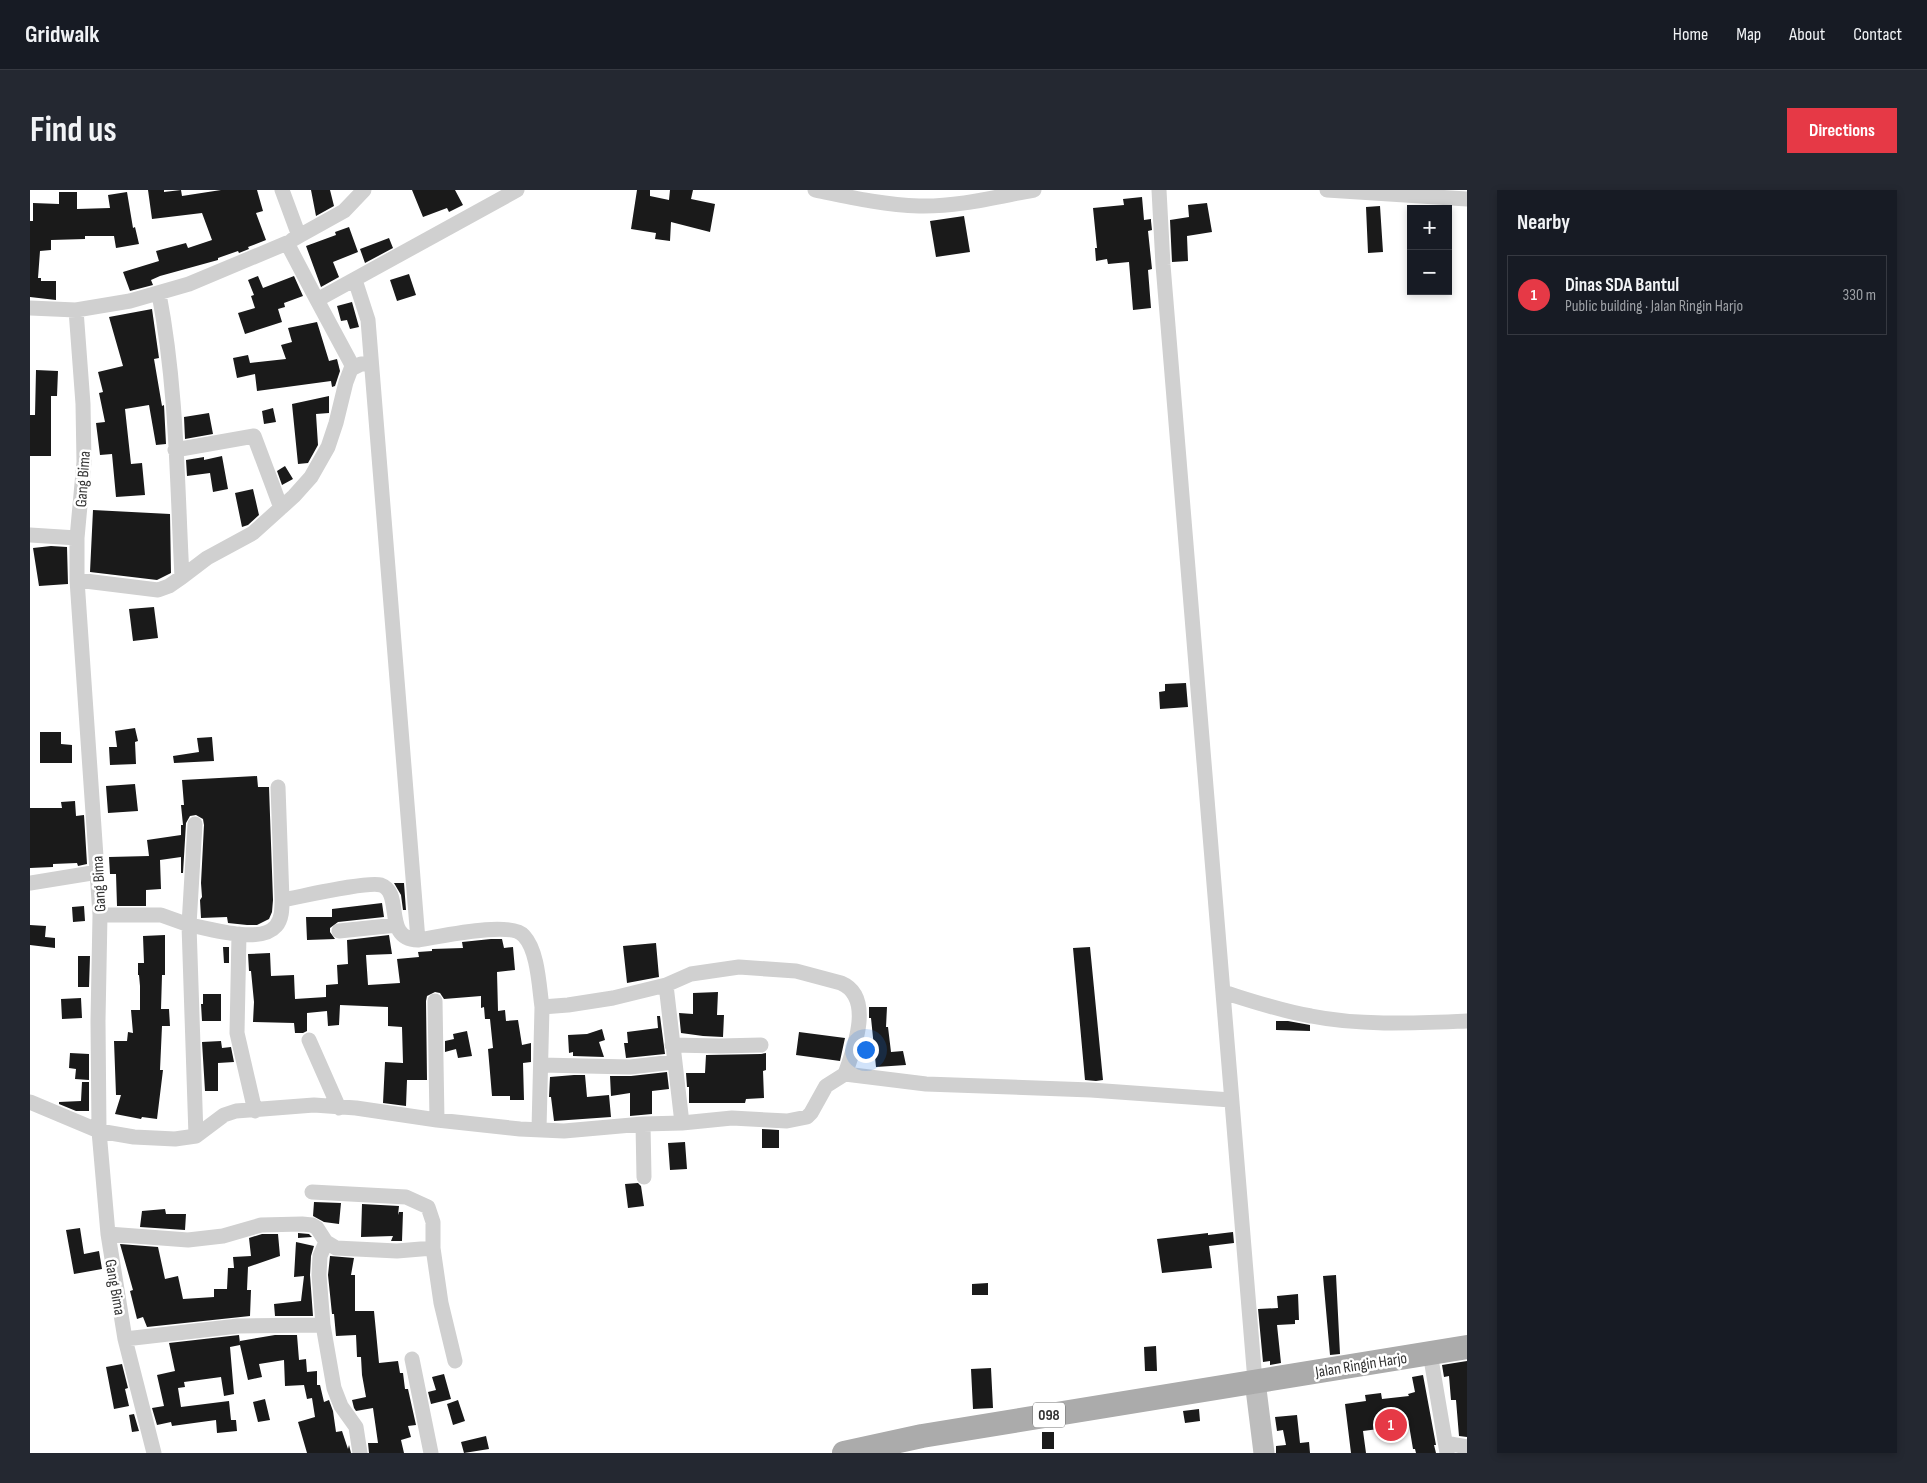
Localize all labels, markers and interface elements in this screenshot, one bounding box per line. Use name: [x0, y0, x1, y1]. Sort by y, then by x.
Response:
text: Gridwalk: [25, 20, 99, 49]
text: Home: [1673, 24, 1708, 45]
text: Map: [1736, 24, 1761, 45]
text: About: [1789, 24, 1825, 45]
text: Contact: [1853, 24, 1902, 45]
button: Directions: [1787, 108, 1897, 153]
text: Find us: [30, 109, 117, 152]
map controls: [1407, 205, 1452, 295]
button: +: [1407, 205, 1452, 250]
text: Nearby: [1517, 210, 1570, 235]
button: −: [1407, 250, 1452, 295]
text: Dinas SDA Bantul: [1565, 274, 1679, 297]
text: 1: [1531, 286, 1537, 305]
text: 330 m: [1843, 286, 1876, 305]
text: Public building · Jalan Ringin Harjo: [1565, 297, 1743, 316]
street label: Gang Bima: [72, 450, 95, 508]
street label: Gang Bima: [89, 855, 110, 913]
your location: [853, 1037, 879, 1063]
street label: Gang Bima: [100, 1258, 129, 1317]
street label: Jalan Ringin Harjo: [1313, 1349, 1408, 1382]
road number: 098: [1033, 1402, 1065, 1428]
pin: 1: [1375, 1406, 1407, 1444]

